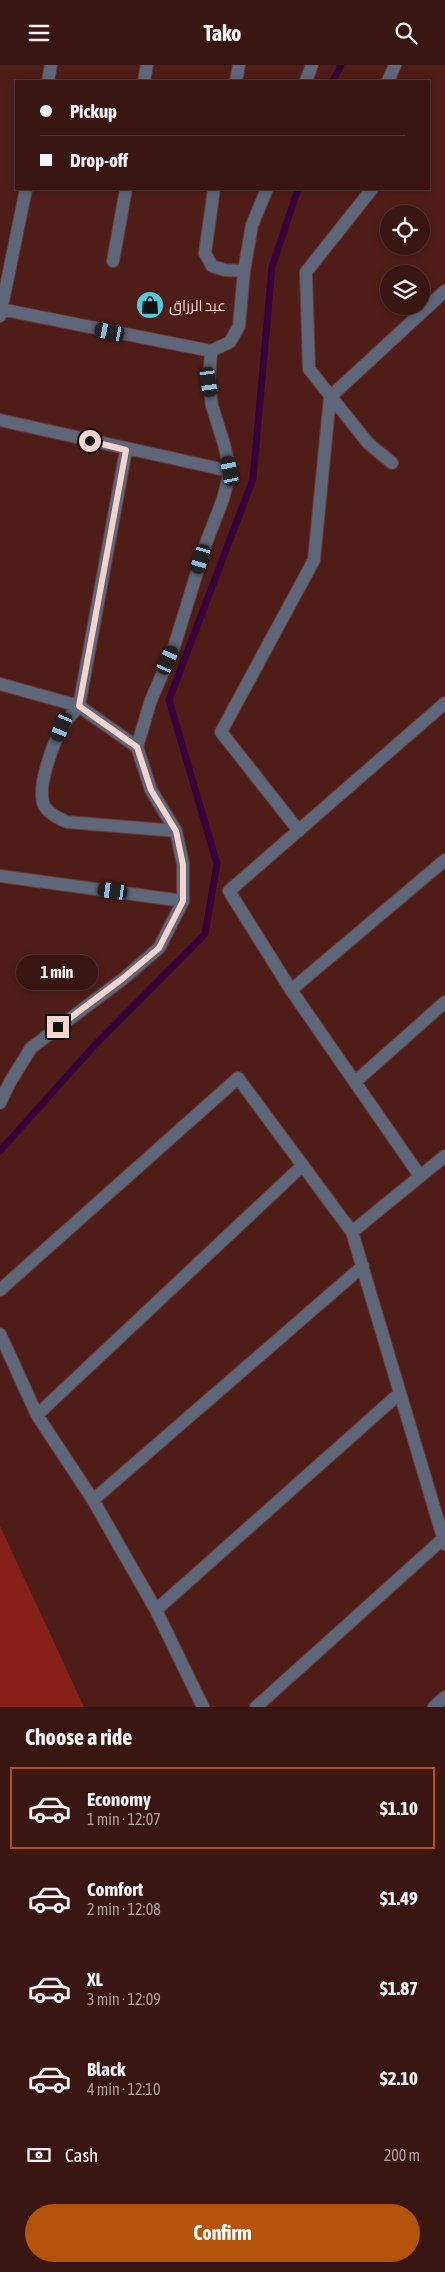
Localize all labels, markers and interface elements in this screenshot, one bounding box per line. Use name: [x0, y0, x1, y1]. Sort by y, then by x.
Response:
icon: menu: [25, 19, 53, 47]
icon: search: [392, 19, 420, 47]
text: Tako: [204, 20, 241, 46]
text: Pickup: [70, 100, 117, 122]
text: Drop-off: [70, 149, 128, 171]
map controls: [380, 205, 430, 315]
button: locate: [380, 205, 430, 255]
button: layers: [380, 265, 430, 315]
shop icon: عبد الرزاق: [135, 290, 165, 320]
place label: عبد الرزاق: [169, 297, 226, 316]
car: [93, 322, 126, 342]
car: [199, 366, 218, 398]
route start: [79, 430, 101, 452]
car: [219, 455, 240, 487]
car: [189, 542, 212, 576]
car: [155, 643, 180, 677]
car: [49, 710, 74, 744]
car: [97, 881, 128, 901]
callout: 1 min: [17, 955, 99, 989]
text: 1 min: [41, 963, 73, 981]
route end: [47, 1016, 69, 1038]
text: Choose a ride: [25, 1724, 132, 1750]
icon: car: [27, 1786, 72, 1831]
text: Economy: [87, 1788, 151, 1810]
text: $1.10: [380, 1797, 418, 1819]
text: 1 min · 12:07: [87, 1810, 161, 1828]
icon: car: [27, 1876, 72, 1921]
text: Comfort: [87, 1878, 143, 1900]
text: $1.49: [380, 1887, 418, 1909]
text: 2 min · 12:08: [87, 1900, 161, 1918]
icon: car: [27, 1966, 72, 2011]
text: XL: [87, 1968, 103, 1990]
text: $1.87: [380, 1977, 418, 1999]
text: 3 min · 12:09: [87, 1990, 161, 2008]
icon: car: [27, 2056, 72, 2101]
text: Black: [87, 2058, 125, 2080]
text: $2.10: [380, 2067, 418, 2089]
text: 4 min · 12:10: [87, 2080, 160, 2098]
icon: cash: [25, 2141, 53, 2169]
text: Cash: [65, 2144, 98, 2166]
text: 200 m: [384, 2146, 420, 2164]
button: Confirm: [25, 2204, 420, 2262]

